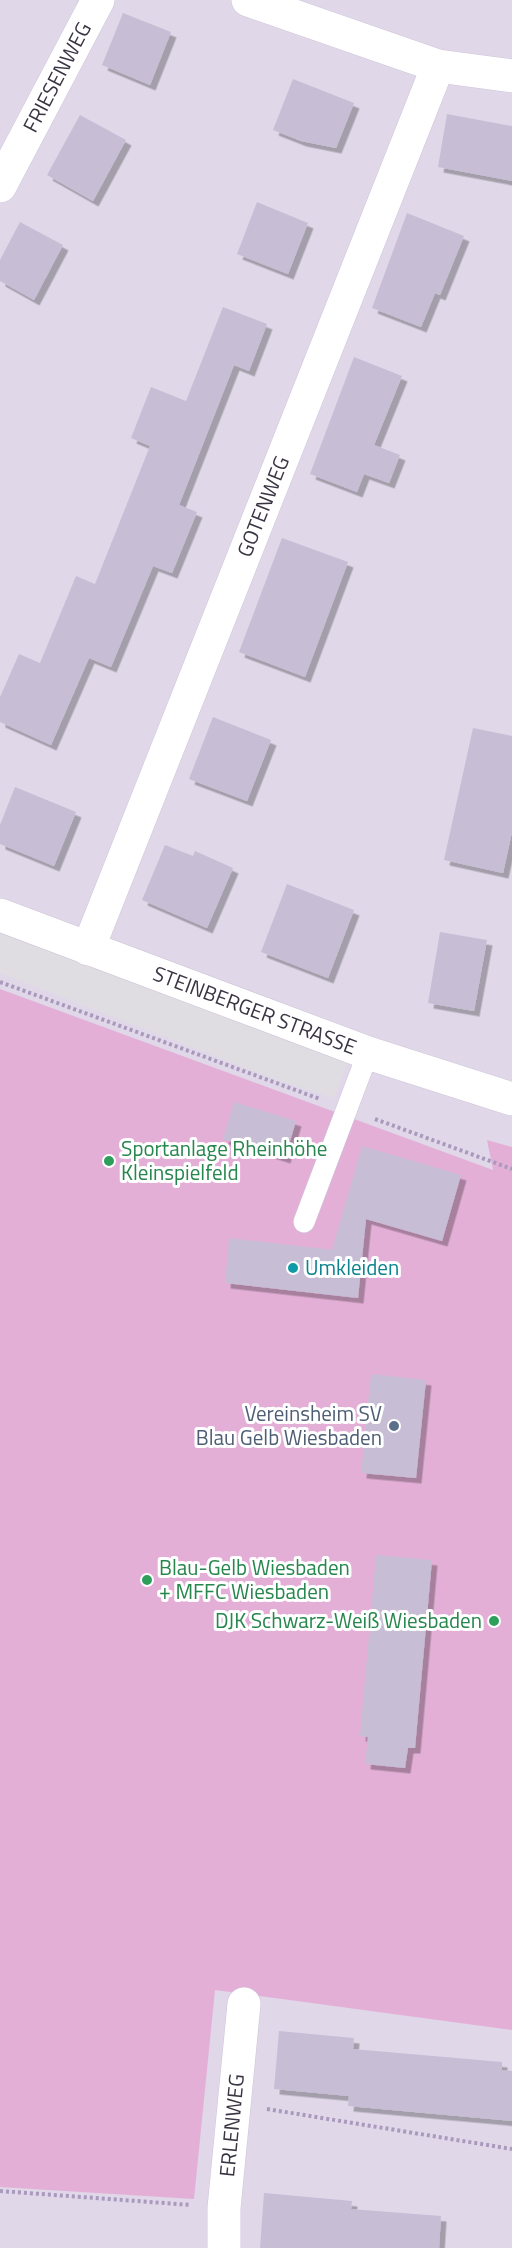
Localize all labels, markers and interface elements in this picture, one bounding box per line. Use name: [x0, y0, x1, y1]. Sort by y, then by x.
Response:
street label: FRIESENWEG: [14, 16, 99, 138]
street label: GOTENWEG: [228, 451, 297, 561]
street label: STEINBERGER STRASSE: [149, 957, 361, 1062]
place label: Sportanlage Rheinhöhe Kleinspielfeld: [121, 1132, 327, 1188]
marker: Sportanlage Rheinhöhe Kleinspielfeld: [102, 1154, 116, 1168]
place label: Umkleiden: [305, 1251, 399, 1283]
marker: Umkleiden: [286, 1261, 300, 1275]
place label: Vereinsheim SV Blau Gelb Wiesbaden: [196, 1397, 382, 1453]
marker: Vereinsheim SV Blau Gelb Wiesbaden: [387, 1419, 401, 1433]
place label: Blau-Gelb Wiesbaden + MFFC Wiesbaden: [159, 1551, 350, 1607]
marker: Blau-Gelb Wiesbaden + MFFC Wiesbaden: [140, 1573, 154, 1587]
place label: DJK Schwarz-Weiß Wiesbaden: [215, 1604, 482, 1636]
marker: DJK Schwarz-Weiß Wiesbaden: [487, 1614, 501, 1628]
street label: ERLENWEG: [210, 2072, 252, 2178]

